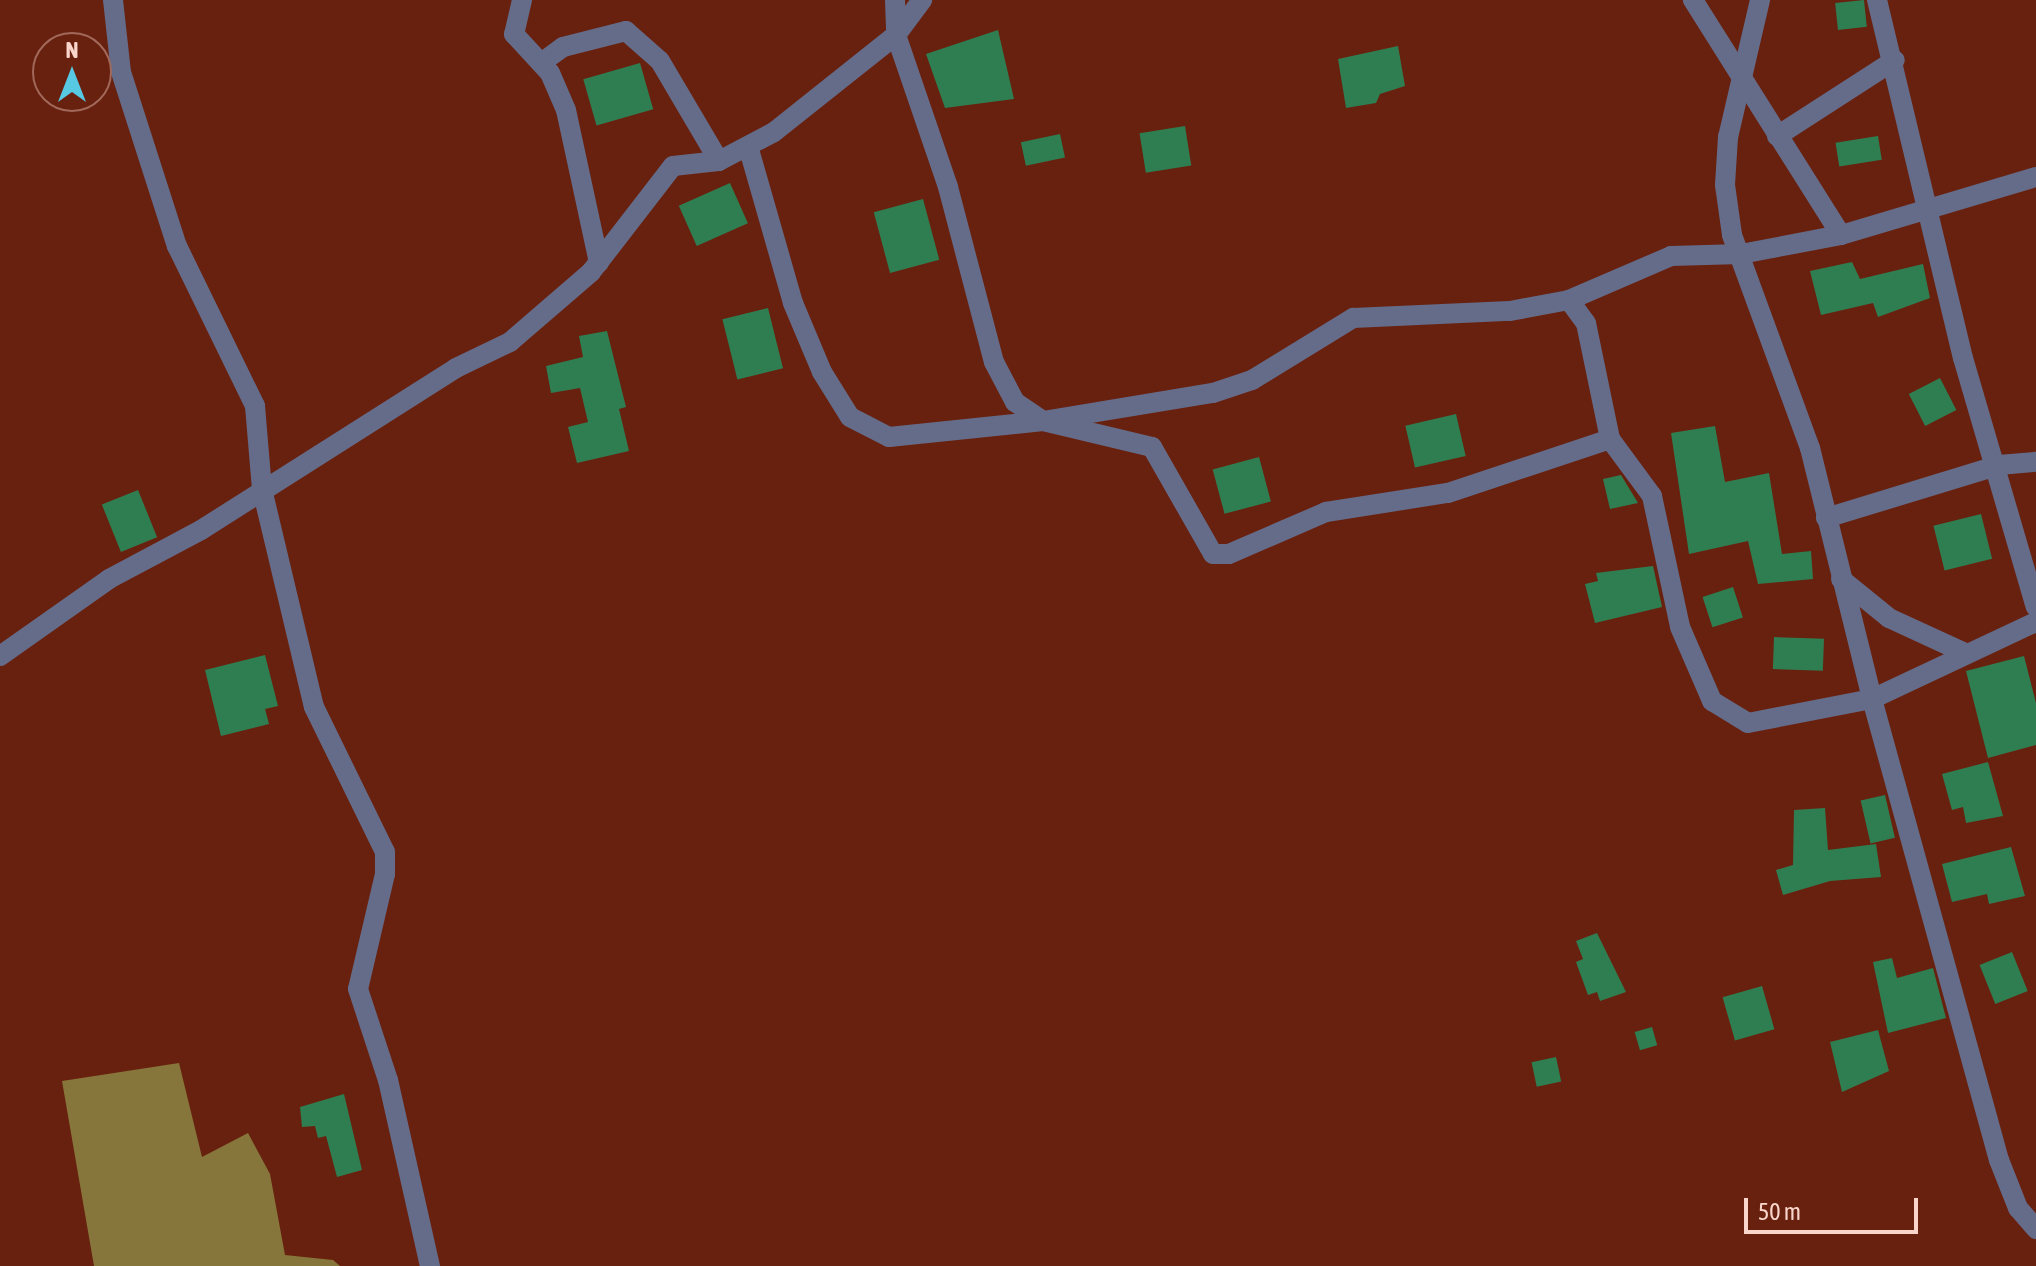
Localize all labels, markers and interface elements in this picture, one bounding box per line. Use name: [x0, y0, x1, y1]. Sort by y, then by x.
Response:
north arrow: [32, 32, 112, 112]
text: N: [66, 37, 78, 63]
scale bar: [1748, 1182, 1922, 1232]
text: 50 m: [1758, 1198, 1801, 1225]

